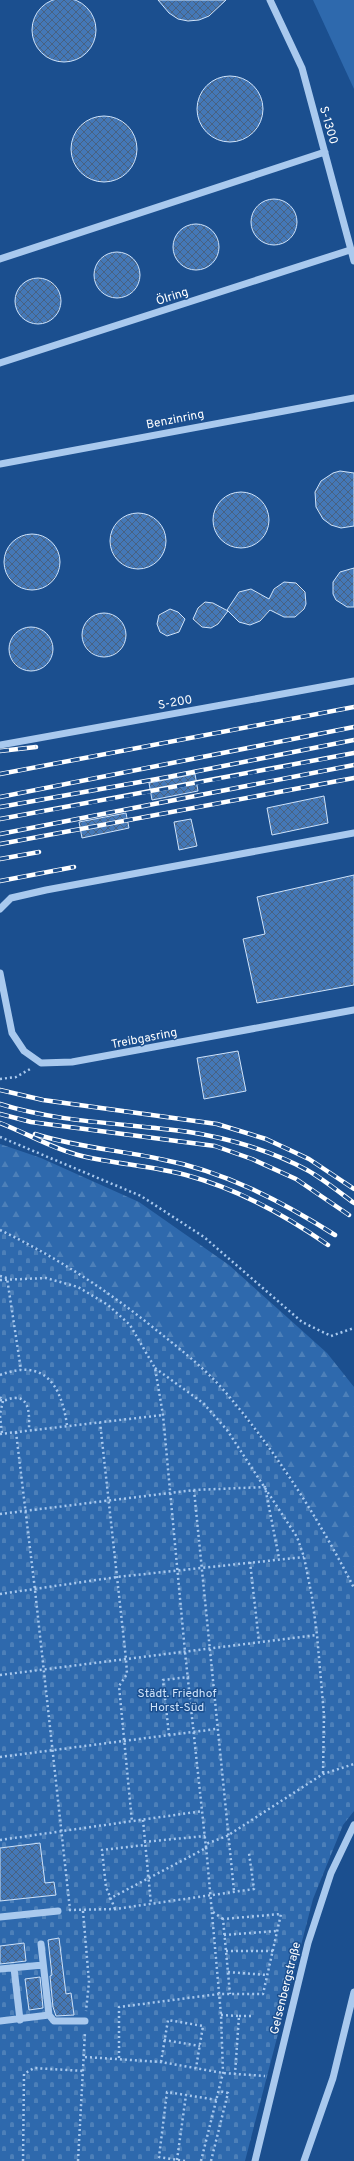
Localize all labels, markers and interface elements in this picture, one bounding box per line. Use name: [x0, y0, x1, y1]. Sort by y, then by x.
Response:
street label: S-1300: [315, 104, 341, 146]
street label: Ölring: [154, 284, 191, 310]
street label: Benzinring: [145, 407, 206, 433]
street label: S-200: [157, 692, 194, 714]
street label: Treibgasring: [110, 1025, 179, 1053]
park label: Städt. Friedhof Horst-Süd: [138, 1686, 216, 1716]
street label: Gelsenbergstraße: [267, 1940, 305, 2036]

